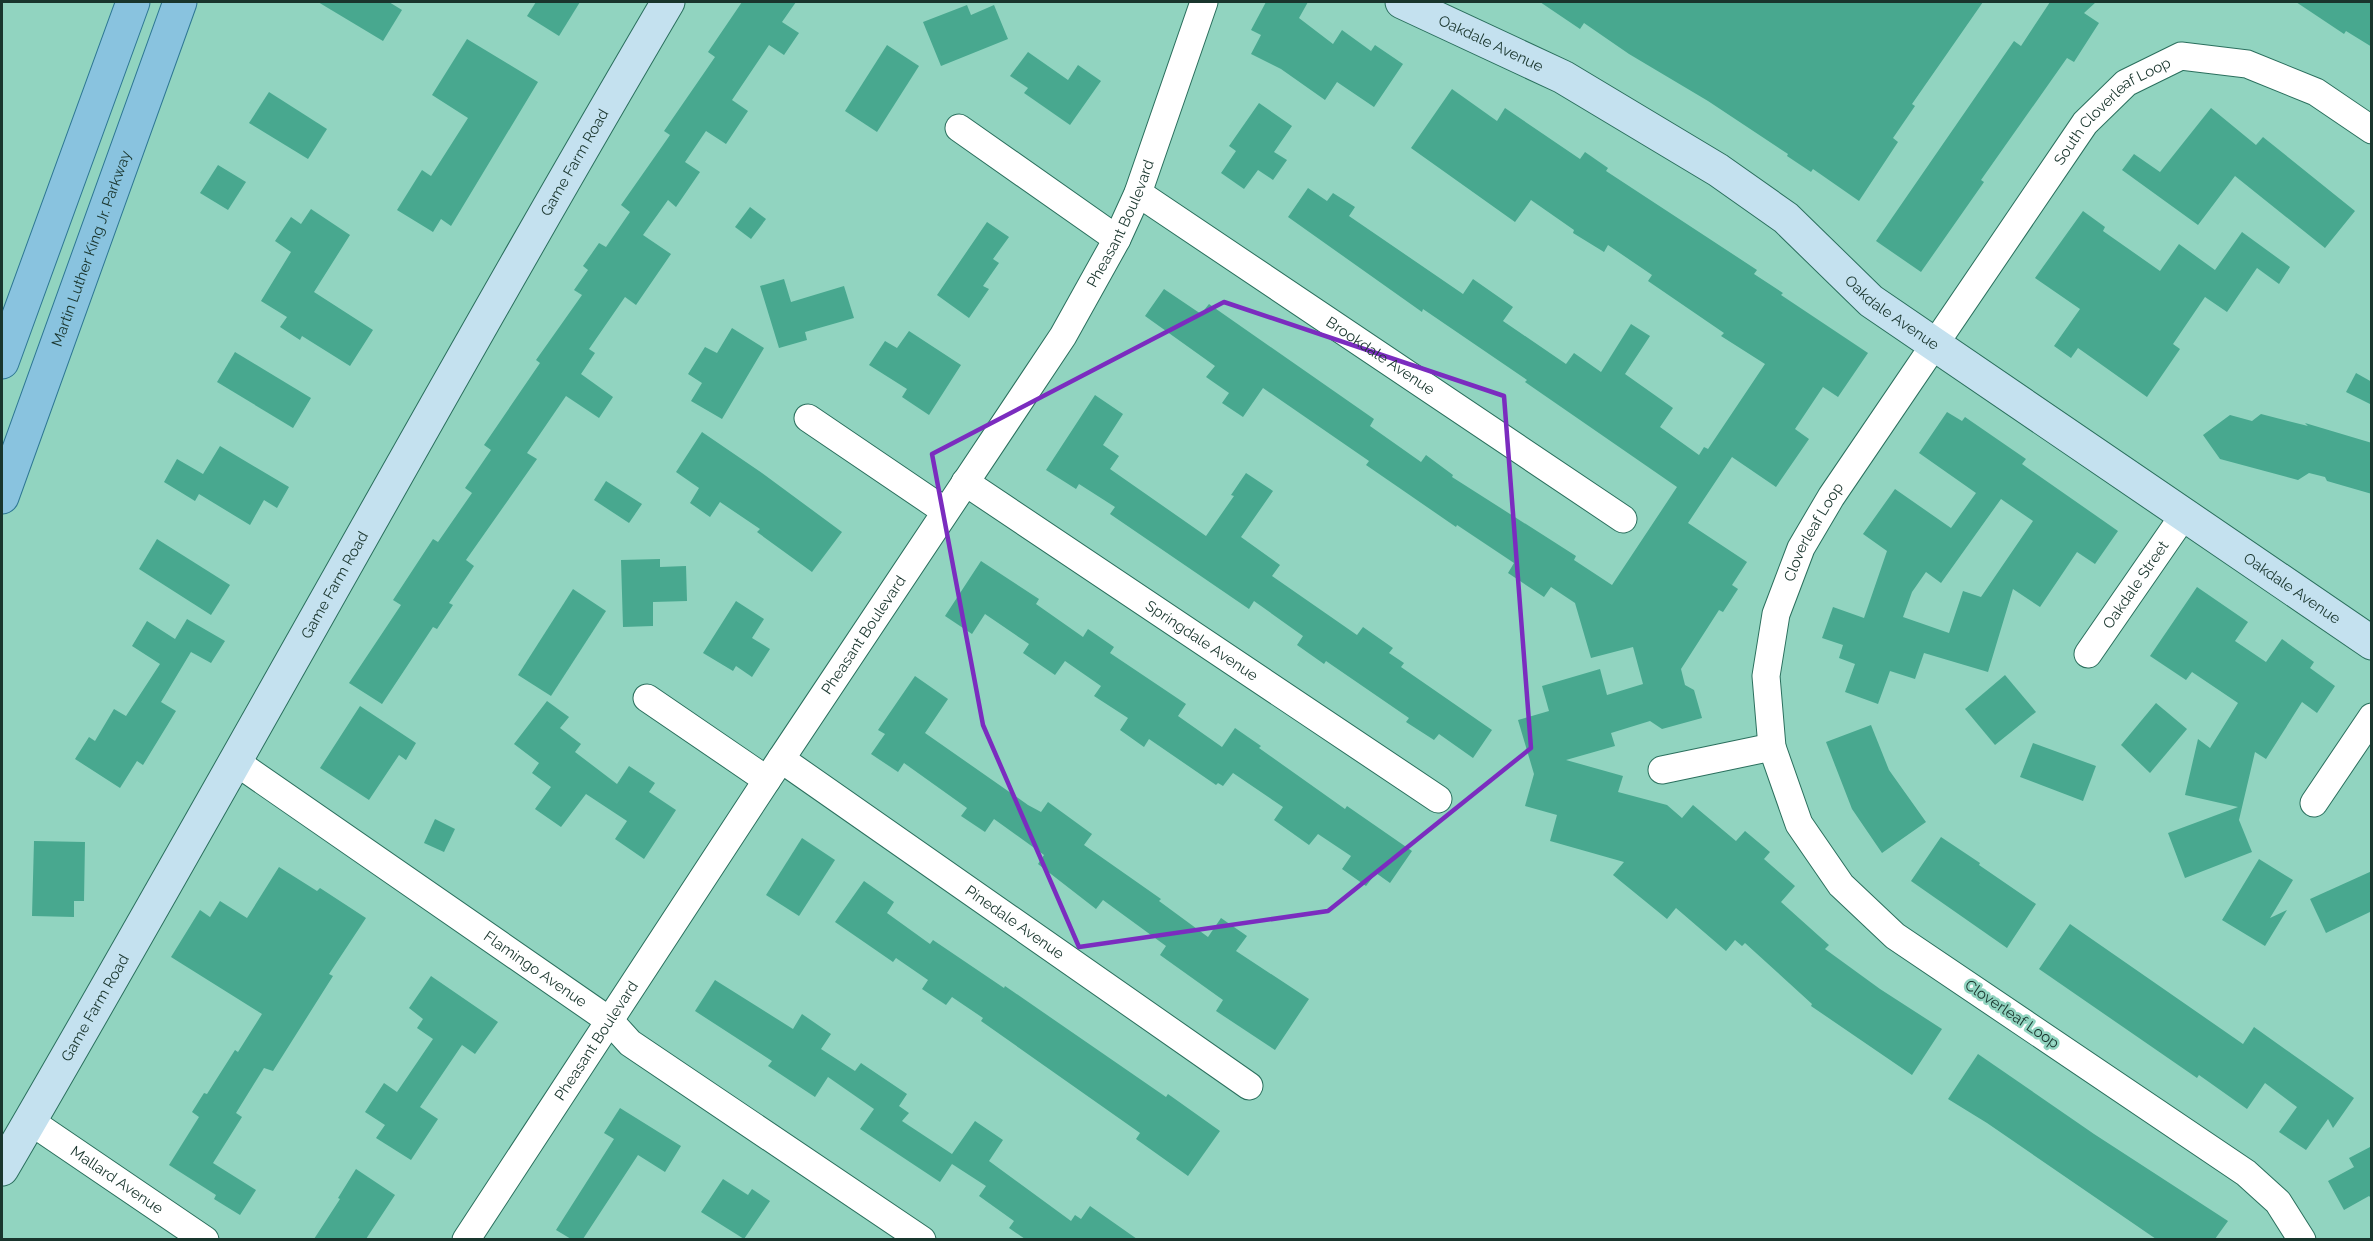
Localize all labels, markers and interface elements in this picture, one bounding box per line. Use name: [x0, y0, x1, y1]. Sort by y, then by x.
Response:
street label: Oakdale Avenue: [1436, 11, 1546, 76]
street label: South Cloverleaf Loop: [2050, 54, 2174, 168]
street label: Game Farm Road: [537, 106, 613, 219]
street label: Martin Luther King Jr. Parkway: [48, 148, 135, 349]
street label: Pheasant Boulevard: [1083, 157, 1158, 290]
street label: Oakdale Avenue: [1841, 271, 1943, 354]
street label: Brookdale Avenue: [1323, 313, 1438, 399]
street label: Cloverleaf Loop: [1780, 479, 1847, 584]
street label: Game Farm Road: [297, 528, 372, 642]
street label: Oakdale Street: [2099, 537, 2172, 632]
street label: Oakdale Avenue: [2240, 549, 2344, 628]
street label: Pheasant Boulevard: [818, 572, 910, 698]
street label: Springdale Avenue: [1142, 597, 1262, 685]
street label: Pinedale Avenue: [962, 881, 1068, 963]
street label: Flamingo Avenue: [480, 927, 590, 1011]
street label: Game Farm Road: [57, 951, 133, 1065]
street label: Cloverleaf Loop: [1961, 976, 2063, 1052]
street label: Pheasant Boulevard: [551, 978, 642, 1104]
street label: Mallard Avenue: [67, 1142, 167, 1218]

